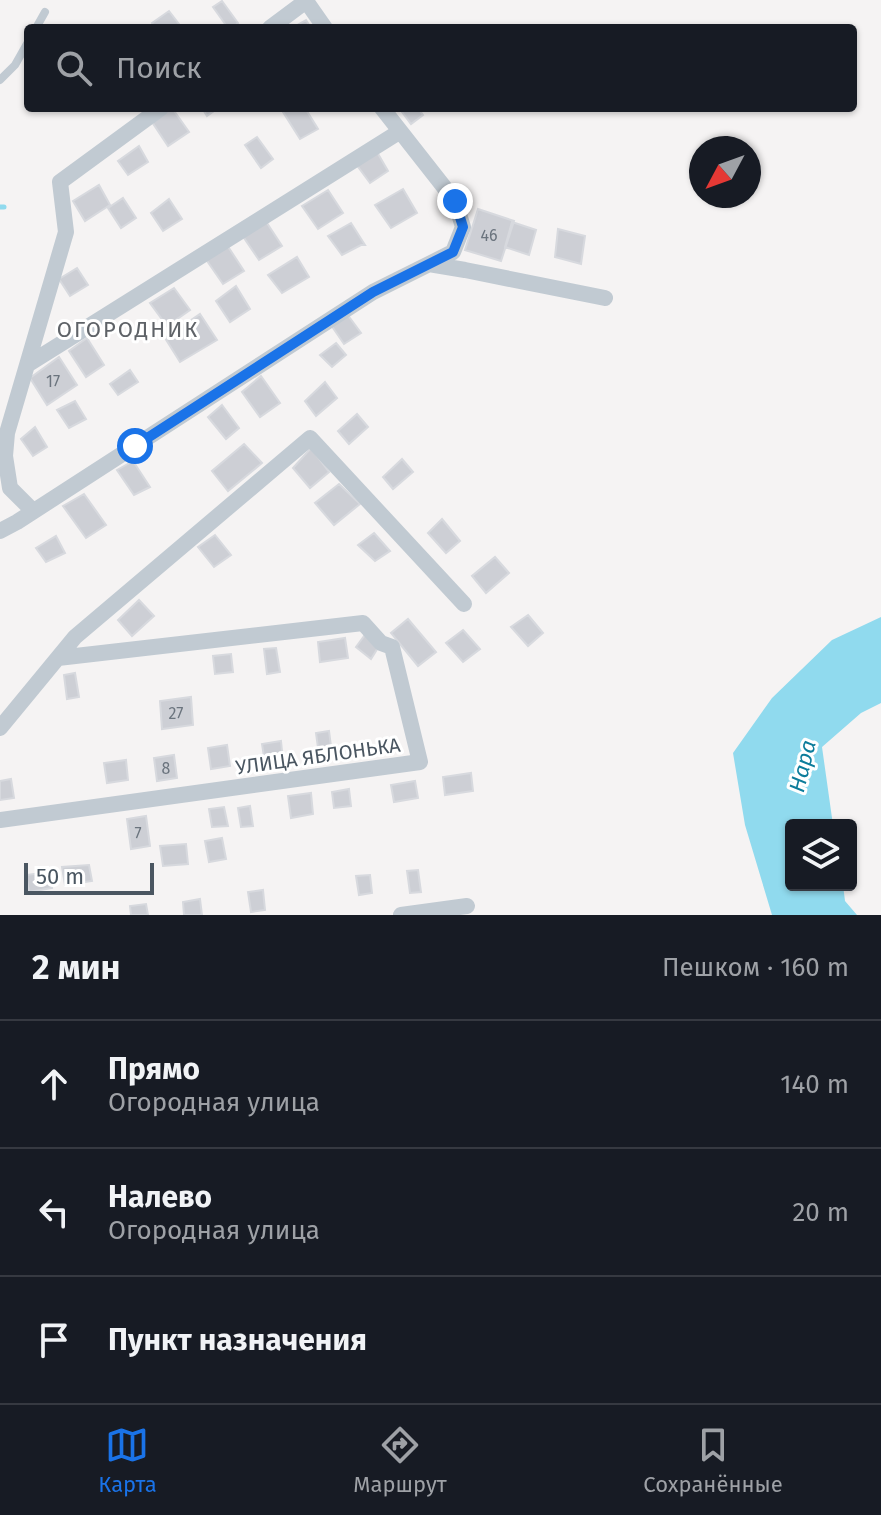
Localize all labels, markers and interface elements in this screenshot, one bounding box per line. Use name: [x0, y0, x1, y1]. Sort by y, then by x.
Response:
search box: [24, 24, 857, 112]
icon: search: [52, 46, 96, 90]
text: Поиск: [116, 50, 202, 86]
north arrow: [689, 136, 761, 208]
route end: [437, 183, 473, 219]
house number: 46: [480, 226, 498, 245]
district label: ОГОРОДНИК: [57, 316, 199, 343]
house number: 17: [46, 372, 60, 391]
route start: [117, 428, 153, 464]
house number: 27: [169, 704, 183, 723]
street label: УЛИЦА ЯБЛОНЬКА: [234, 732, 402, 779]
water label: Нара: [783, 737, 822, 795]
house number: 8: [162, 759, 171, 778]
map controls: [785, 819, 857, 891]
button: layers: [785, 819, 857, 891]
house number: 7: [134, 824, 142, 843]
scale bar: [24, 859, 154, 895]
text: 50 m: [36, 863, 84, 890]
text: 2 мин: [32, 947, 121, 988]
text: Пешком · 160 m: [662, 952, 849, 983]
text: Прямо: [108, 1051, 200, 1087]
icon: ahead: [32, 1062, 76, 1106]
text: 140 m: [780, 1069, 849, 1100]
text: Огородная улица: [108, 1087, 320, 1118]
text: Налево: [108, 1179, 212, 1215]
icon: left: [32, 1190, 76, 1234]
text: 20 m: [792, 1197, 849, 1228]
text: Огородная улица: [108, 1215, 320, 1246]
icon: arrive: [32, 1318, 76, 1362]
text: Пункт назначения: [108, 1322, 367, 1358]
tab: Карта: [98, 1423, 157, 1498]
tab: Маршрут: [353, 1423, 447, 1498]
tab: Сохранённые: [643, 1423, 783, 1498]

